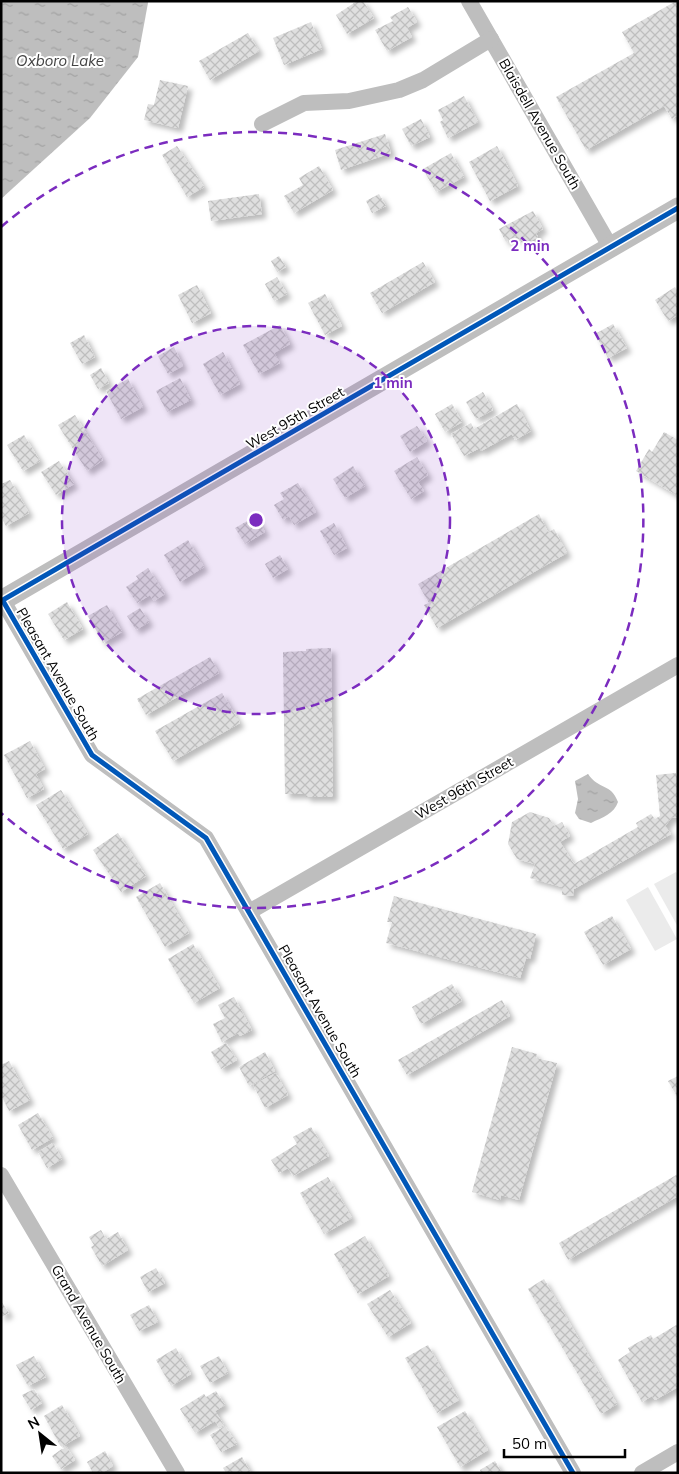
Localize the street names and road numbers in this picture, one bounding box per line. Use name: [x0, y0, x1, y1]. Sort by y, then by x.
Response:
street label: Blaisdell Avenue South: [495, 55, 585, 193]
street label: West 95th Street: [243, 383, 347, 453]
street label: Pleasant Avenue South: [12, 604, 104, 744]
street label: West 96th Street: [412, 753, 516, 823]
street label: Pleasant Avenue South: [274, 941, 366, 1081]
street label: Grand Avenue South: [48, 1261, 130, 1387]

